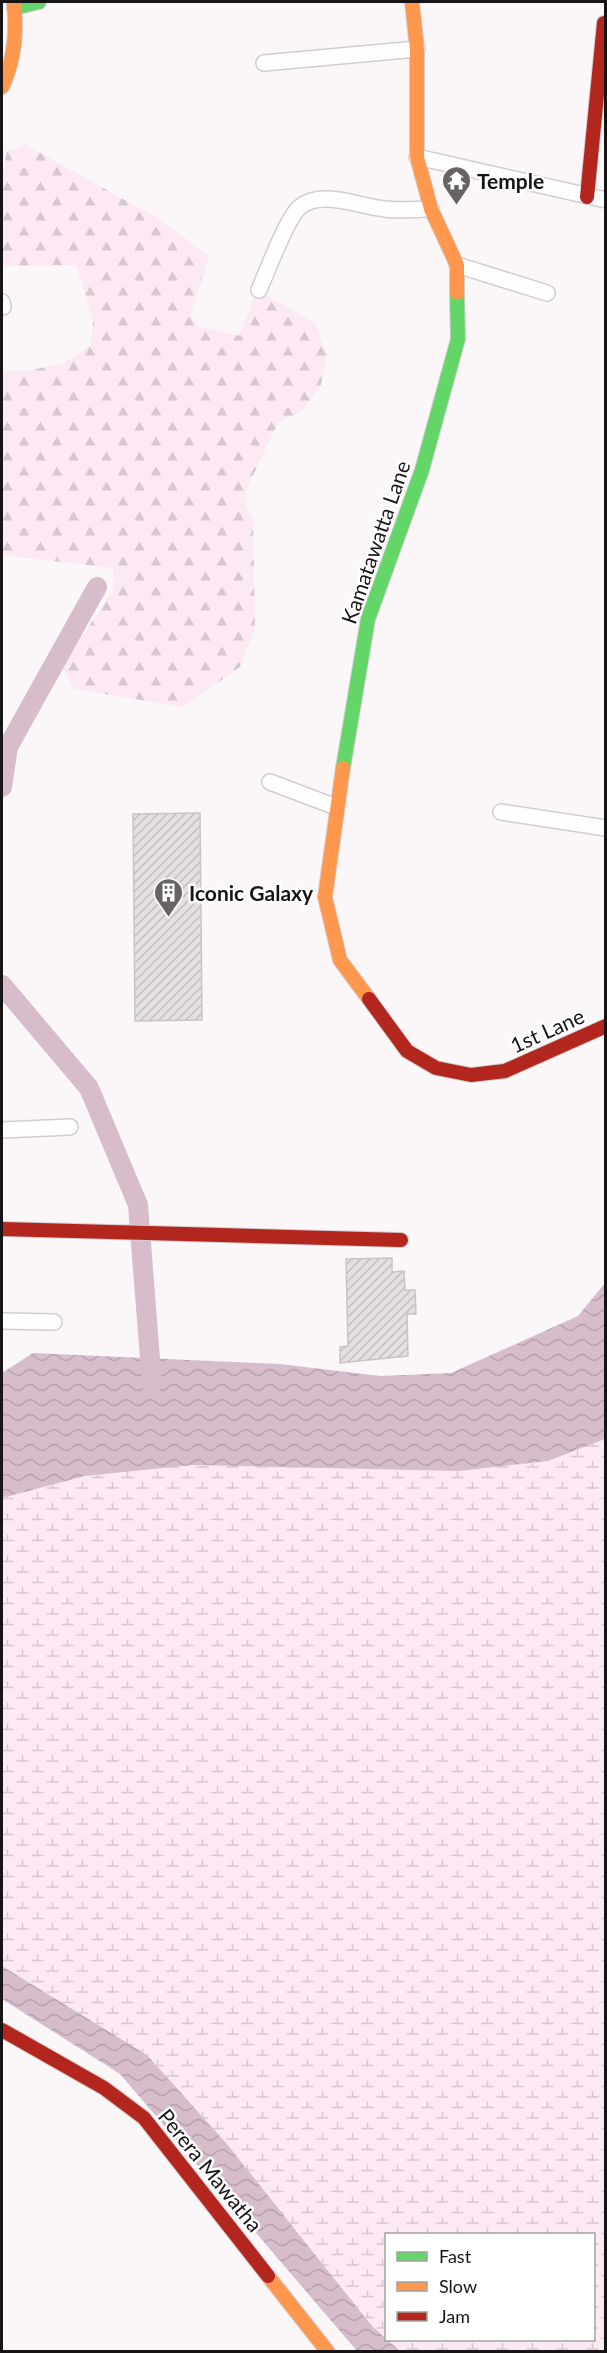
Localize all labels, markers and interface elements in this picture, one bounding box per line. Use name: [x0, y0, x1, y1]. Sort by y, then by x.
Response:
temple icon: Temple: [440, 164, 472, 206]
place label: Temple: [477, 168, 544, 193]
street label: Kamatawatta Lane: [335, 457, 415, 627]
building icon: Iconic Galaxy: [152, 876, 184, 918]
place label: Iconic Galaxy: [189, 880, 314, 905]
street label: 1st Lane: [506, 1003, 588, 1057]
street label: Perera Mawatha: [154, 2104, 268, 2236]
legend: [385, 2233, 595, 2341]
text: Fast: [439, 2245, 472, 2267]
text: Slow: [439, 2275, 477, 2297]
text: Jam: [439, 2305, 470, 2327]

